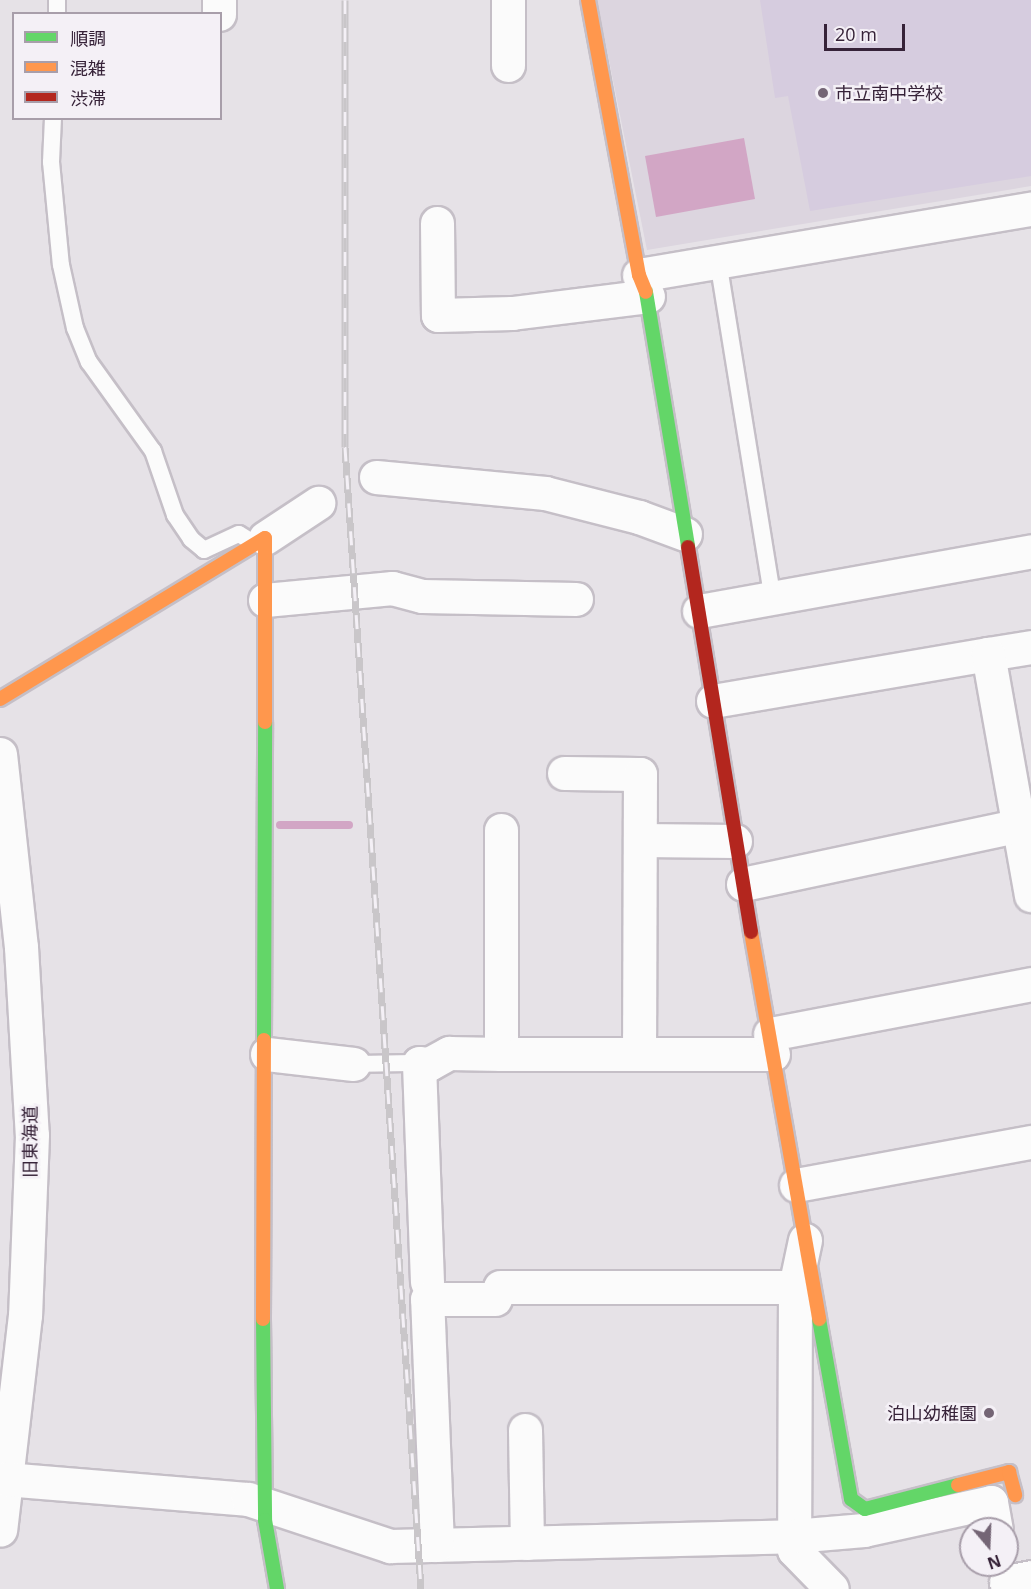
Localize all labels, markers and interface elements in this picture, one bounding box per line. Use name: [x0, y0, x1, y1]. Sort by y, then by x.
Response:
legend: [12, 12, 222, 120]
scale bar: [827, 12, 908, 50]
text: 20 m: [835, 22, 877, 46]
text: 順調: [70, 26, 106, 50]
text: 混雑: [70, 56, 106, 80]
place label: 市立南中学校: [835, 82, 943, 104]
text: 渋滞: [70, 86, 106, 110]
marker: 市立南中学校: [816, 86, 830, 100]
street label: 旧東海道: [19, 1106, 41, 1178]
place label: 泊山幼稚園: [887, 1402, 977, 1424]
marker: 泊山幼稚園: [982, 1406, 996, 1420]
north arrow: [959, 1517, 1019, 1577]
text: N: [984, 1550, 1004, 1575]

